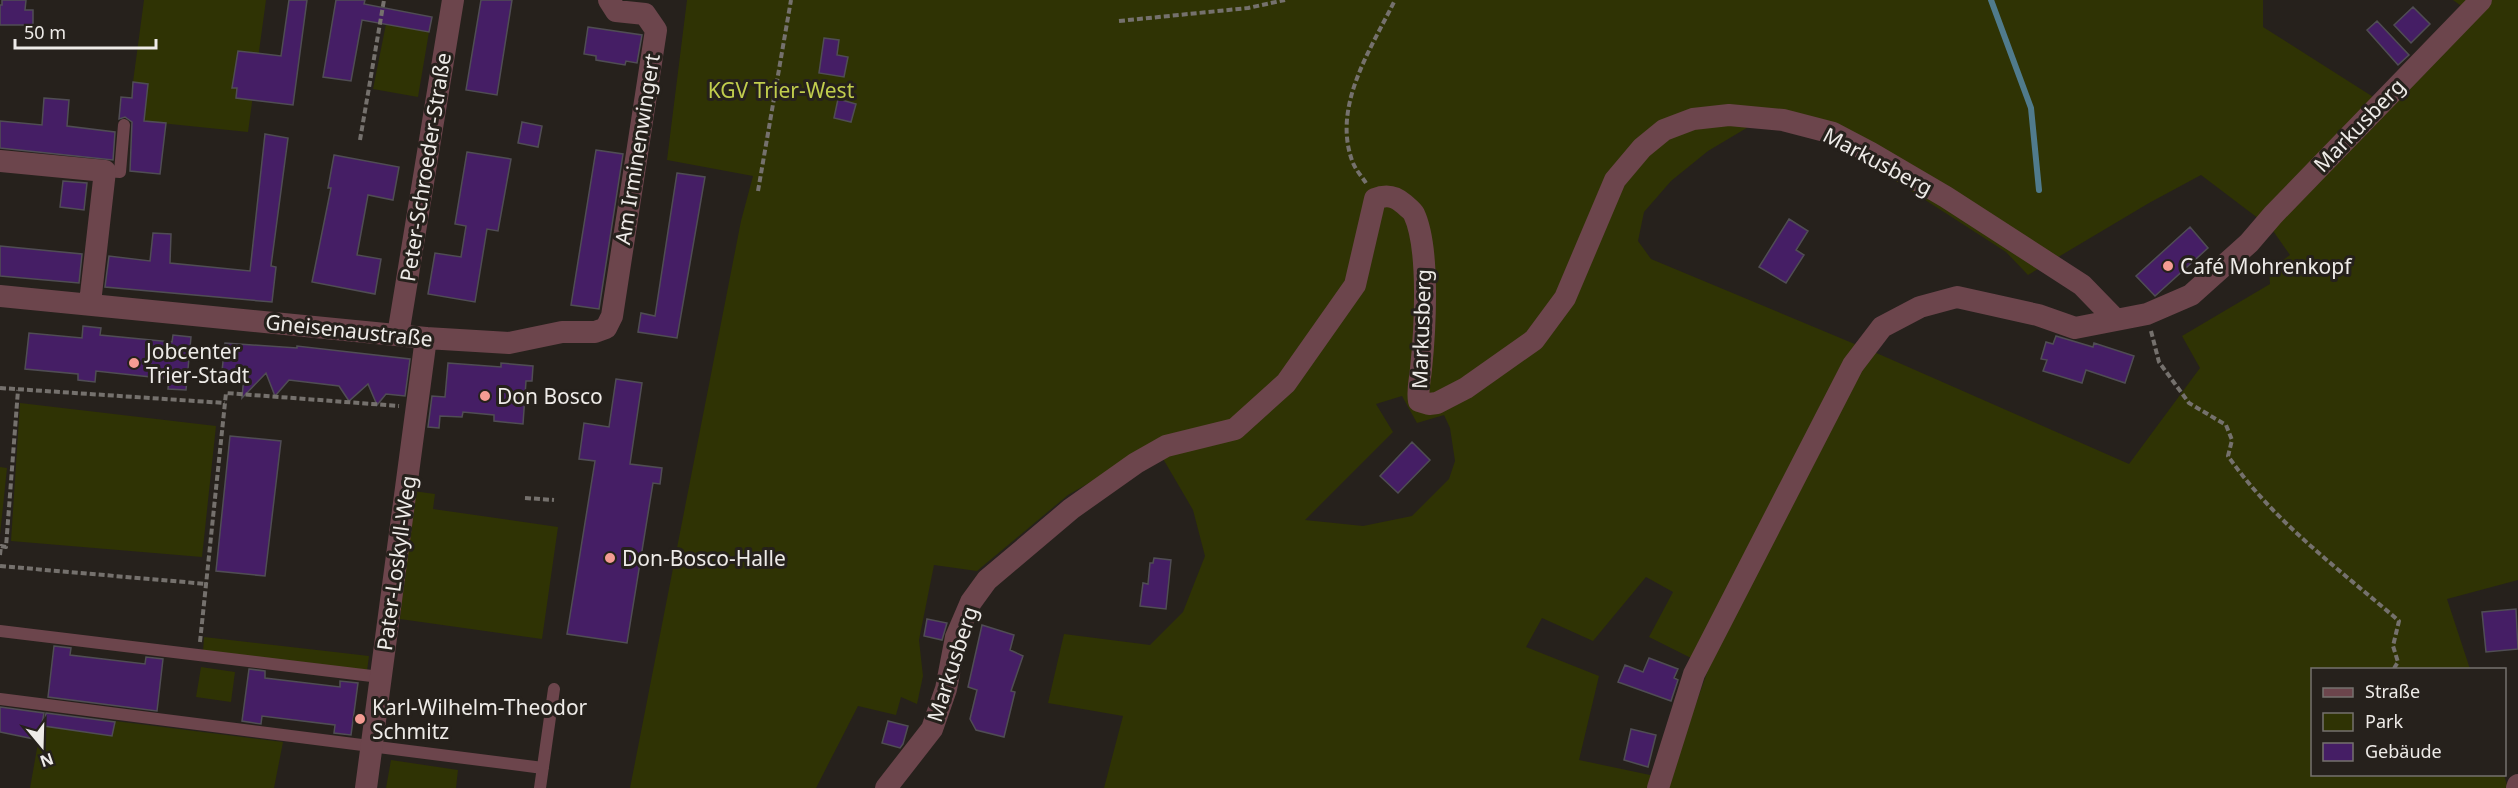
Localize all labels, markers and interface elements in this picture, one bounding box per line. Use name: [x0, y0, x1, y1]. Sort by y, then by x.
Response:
scale bar: [15, 12, 156, 50]
text: 50 m: [24, 20, 66, 44]
street label: Peter-Schroeder-Straße: [393, 51, 457, 283]
street label: Am Irminenwingert: [608, 51, 666, 247]
street label: Markusberg: [2307, 72, 2411, 178]
park label: KGV Trier-West: [708, 76, 855, 104]
street label: Markusberg: [1818, 120, 1938, 202]
place label: Café Mohrenkopf: [2180, 252, 2353, 280]
marker: Café Mohrenkopf: [2161, 259, 2175, 273]
street label: Markusberg: [1405, 269, 1437, 389]
street label: Gneisenaustraße: [264, 307, 434, 353]
place label: Jobcenter Trier-Stadt: [144, 337, 250, 389]
marker: Jobcenter Trier-Stadt: [127, 356, 141, 370]
place label: Don Bosco: [497, 382, 603, 410]
marker: Don Bosco: [478, 389, 492, 403]
street label: Pater-Loskyll-Weg: [370, 474, 422, 652]
place label: Don-Bosco-Halle: [622, 544, 786, 572]
marker: Don-Bosco-Halle: [603, 551, 617, 565]
street label: Markusberg: [920, 603, 984, 725]
legend: [2311, 668, 2506, 776]
text: Straße: [2365, 679, 2420, 703]
place label: Karl-Wilhelm-Theodor Schmitz: [372, 693, 588, 745]
text: Park: [2365, 709, 2403, 733]
marker: Karl-Wilhelm-Theodor Schmitz: [353, 712, 367, 726]
north arrow: [12, 716, 72, 776]
text: Gebäude: [2365, 739, 2442, 763]
text: N: [37, 748, 57, 773]

